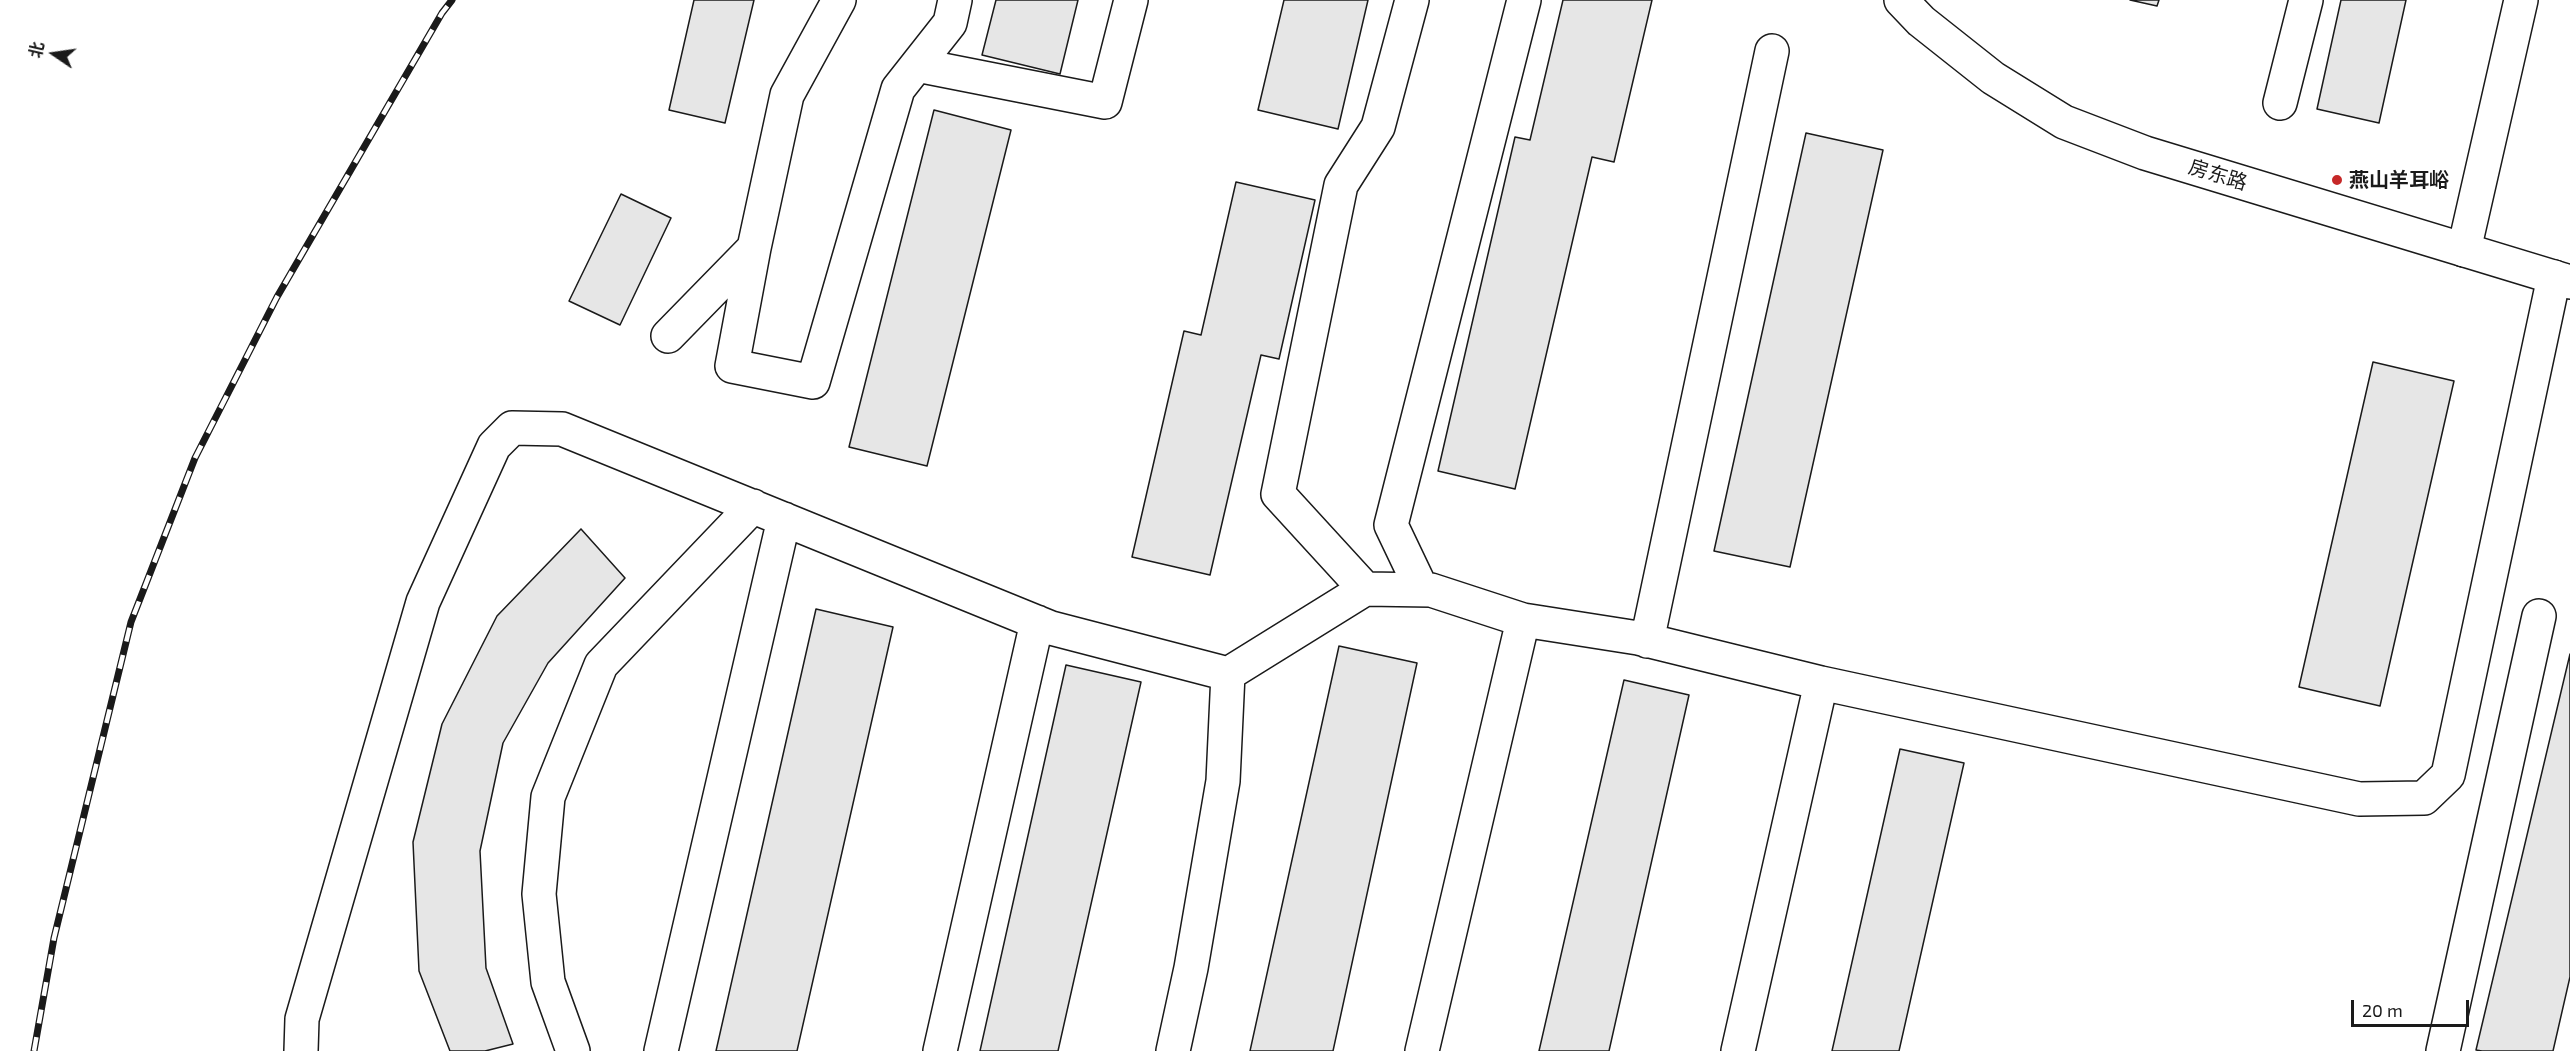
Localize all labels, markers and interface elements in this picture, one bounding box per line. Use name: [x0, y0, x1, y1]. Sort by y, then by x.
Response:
north arrow: [24, 24, 84, 84]
text: 北: [25, 40, 47, 60]
street label: 房东路: [2186, 155, 2250, 195]
place label: 燕山羊耳峪: [2349, 168, 2449, 192]
marker: 燕山羊耳峪: [2330, 173, 2344, 187]
scale bar: [2354, 988, 2472, 1026]
text: 20 m: [2362, 999, 2403, 1021]

